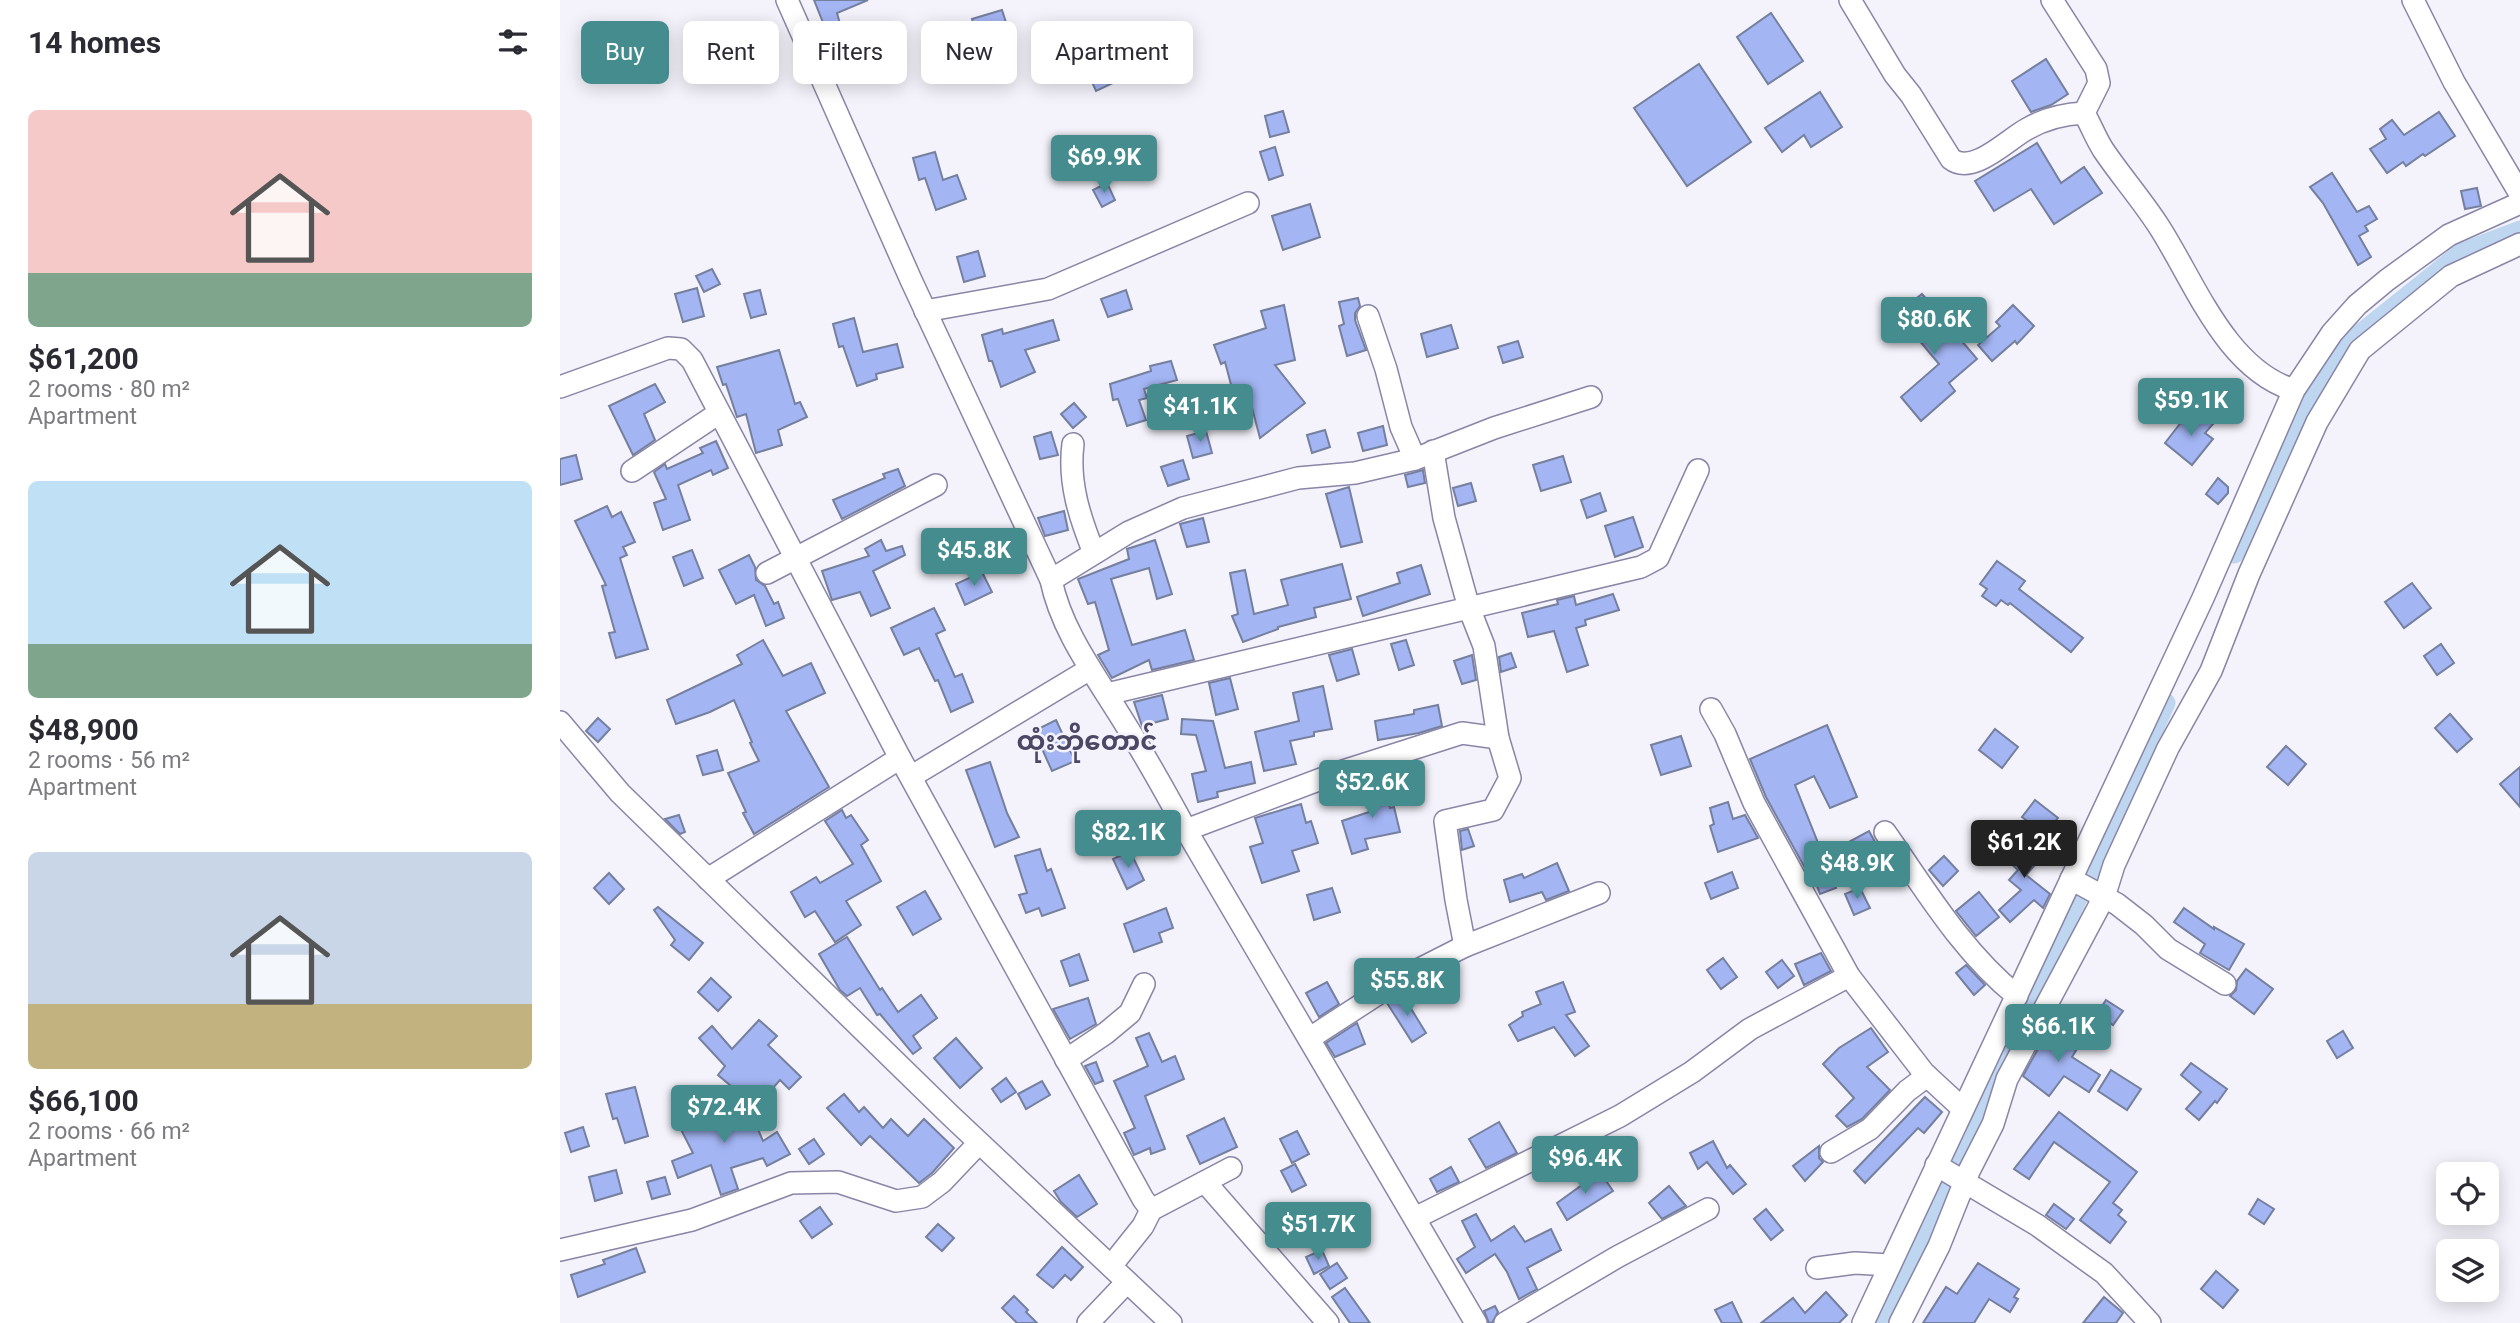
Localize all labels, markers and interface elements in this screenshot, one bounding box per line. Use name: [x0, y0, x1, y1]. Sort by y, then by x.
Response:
chip: Buy: [581, 21, 669, 84]
chip: Rent: [683, 21, 779, 84]
chip: Filters: [793, 21, 907, 84]
chip: New: [921, 21, 1017, 84]
chip: Apartment: [1031, 21, 1193, 84]
icon: filters: [494, 23, 532, 61]
text: 14 homes: [28, 25, 161, 60]
pin: $69.9K: [1047, 136, 1161, 195]
text: $69.9K: [1067, 144, 1141, 171]
icon: home: [217, 155, 343, 281]
pin: $80.6K: [1877, 298, 1991, 357]
text: $80.6K: [1897, 306, 1971, 333]
text: $61,200: [28, 341, 139, 376]
text: 2 rooms · 80 m²: [28, 376, 190, 403]
pin: $59.1K: [2134, 378, 2248, 438]
pin: $41.1K: [1143, 384, 1257, 444]
text: $59.1K: [2154, 387, 2228, 414]
text: $41.1K: [1163, 393, 1237, 420]
text: Apartment: [28, 403, 137, 430]
icon: home: [217, 526, 343, 652]
pin: $45.8K: [917, 528, 1031, 588]
text: $45.8K: [937, 537, 1011, 564]
text: $48,900: [28, 712, 139, 747]
district label: ထုံးဘိုတောင်: [1017, 722, 1157, 763]
text: 2 rooms · 56 m²: [28, 747, 190, 774]
pin: $52.6K: [1315, 760, 1429, 820]
text: $52.6K: [1335, 769, 1409, 796]
text: Apartment: [28, 774, 137, 801]
pin: $82.1K: [1071, 810, 1185, 870]
text: $82.1K: [1091, 819, 1165, 846]
pin: $61.2K: [1967, 820, 2081, 880]
text: $61.2K: [1987, 829, 2061, 856]
pin: $48.9K: [1800, 842, 1914, 901]
text: $48.9K: [1820, 850, 1894, 877]
icon: home: [217, 897, 343, 1023]
pin: $55.8K: [1350, 958, 1464, 1018]
text: $55.8K: [1370, 967, 1444, 994]
pin: $66.1K: [2001, 1004, 2115, 1064]
text: $66.1K: [2021, 1013, 2095, 1040]
text: $66,100: [28, 1083, 139, 1118]
pin: $72.4K: [667, 1086, 781, 1145]
text: $72.4K: [687, 1094, 761, 1121]
text: 2 rooms · 66 m²: [28, 1118, 190, 1145]
pin: $96.4K: [1528, 1136, 1642, 1196]
text: Apartment: [28, 1145, 137, 1172]
text: $96.4K: [1548, 1145, 1622, 1172]
map controls: [2436, 1162, 2499, 1302]
button: locate: [2436, 1162, 2499, 1225]
pin: $51.7K: [1261, 1202, 1375, 1262]
text: $51.7K: [1281, 1211, 1355, 1238]
button: layers: [2436, 1239, 2499, 1302]

